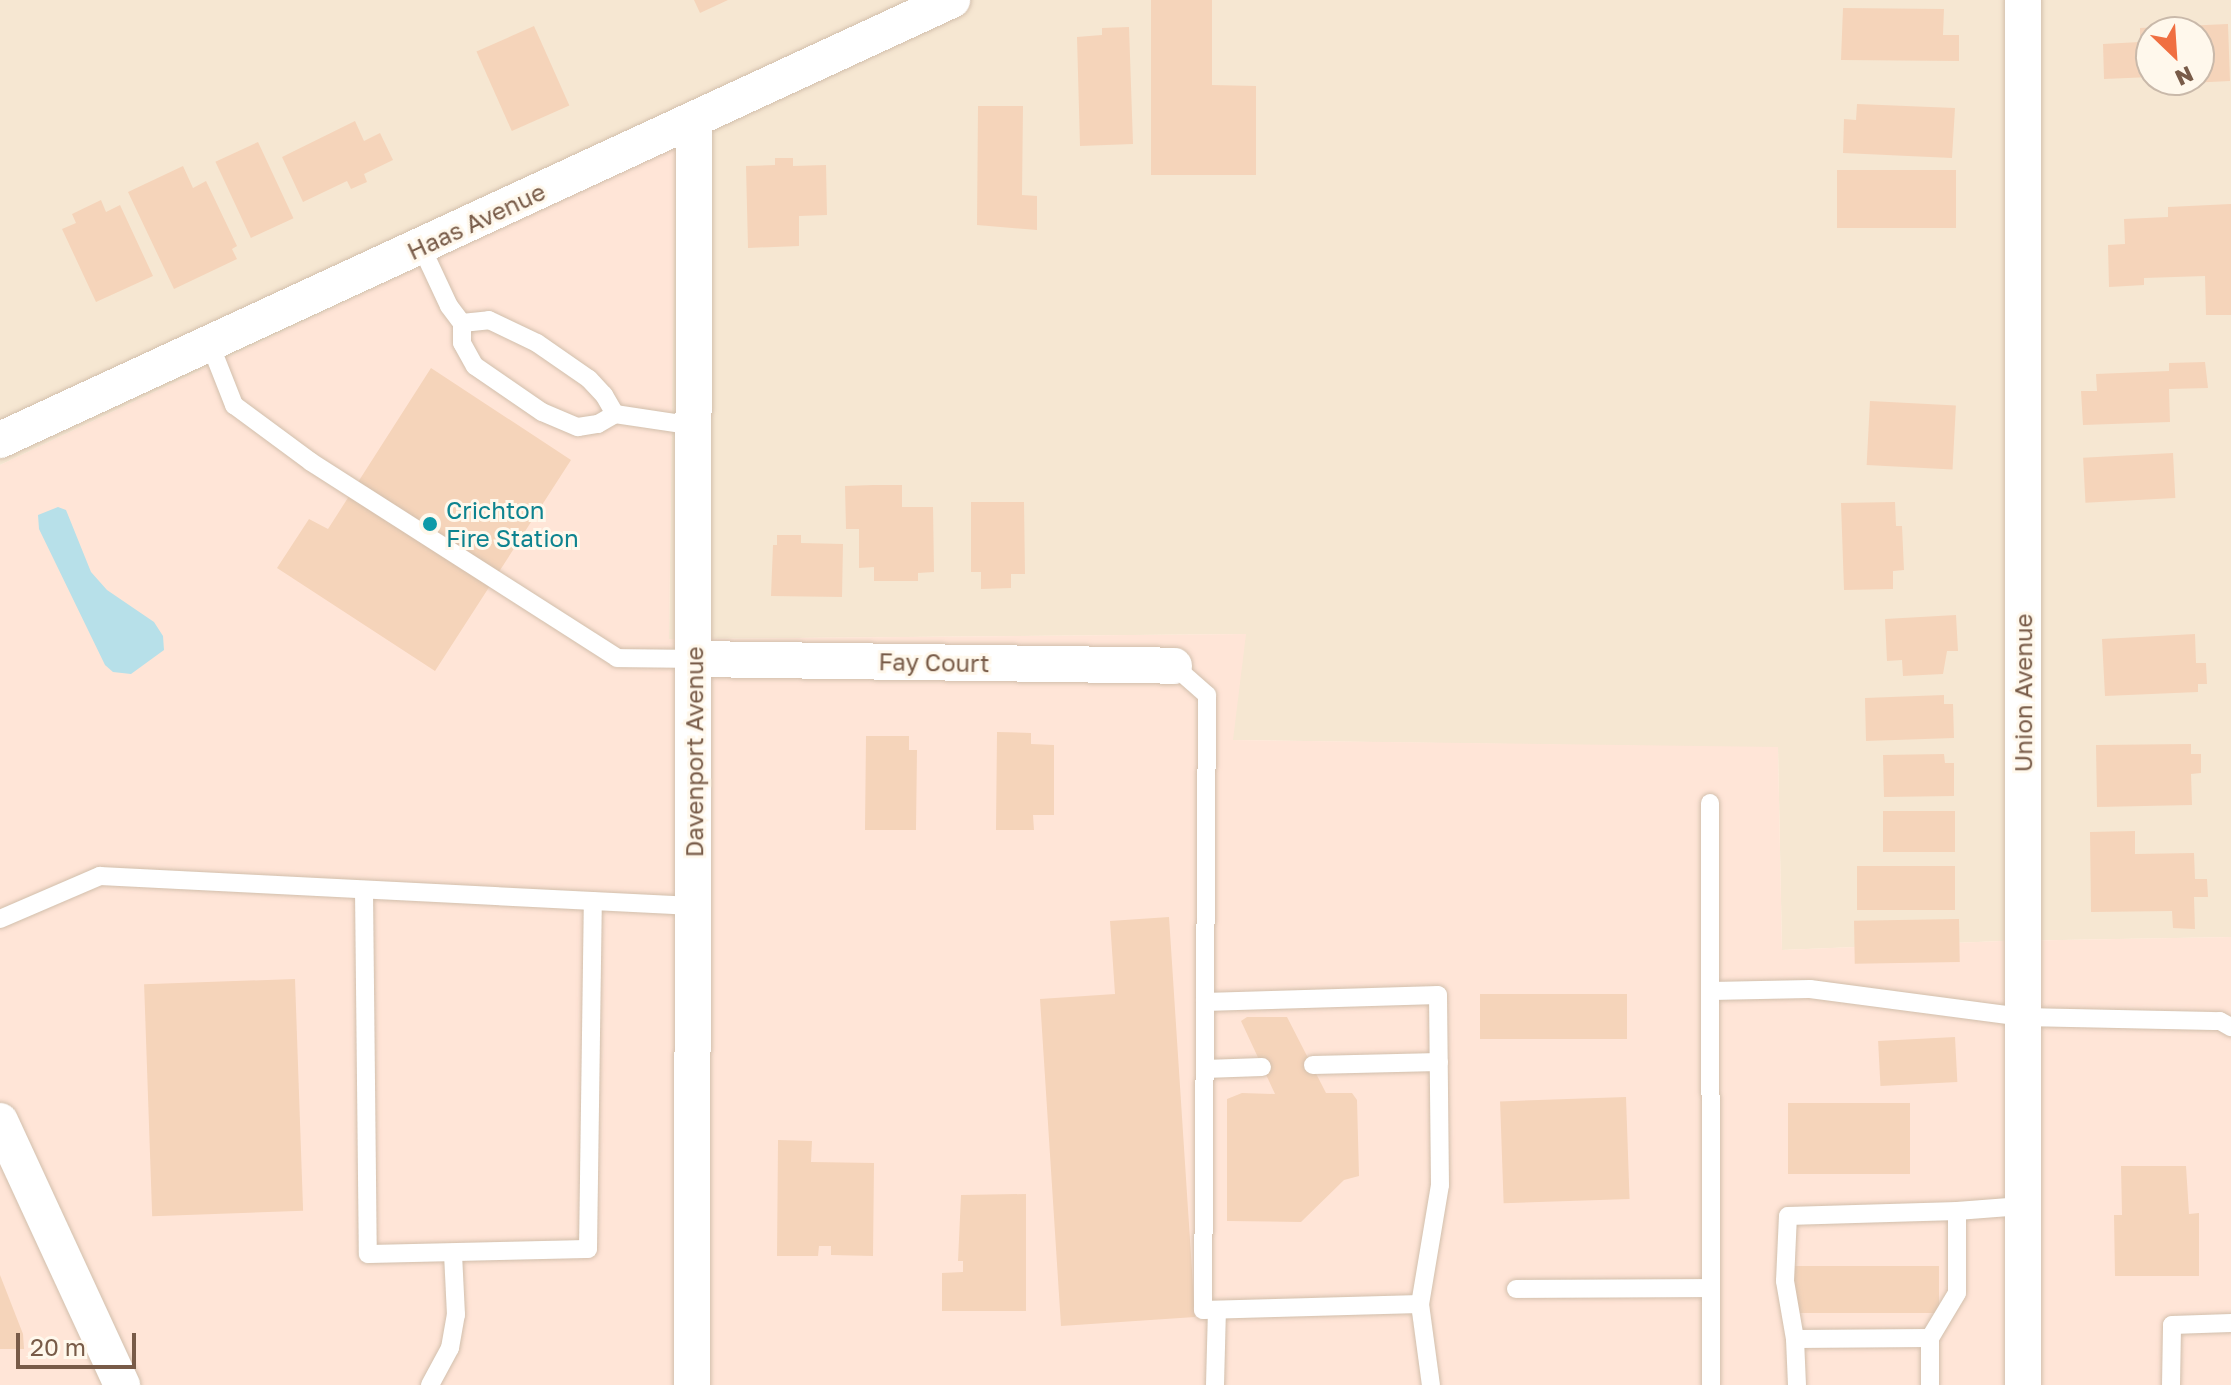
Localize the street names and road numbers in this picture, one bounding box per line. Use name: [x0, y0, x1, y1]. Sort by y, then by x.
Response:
street label: Haas Avenue: [402, 177, 550, 265]
street label: Union Avenue: [2009, 614, 2037, 772]
street label: Davenport Avenue: [680, 647, 708, 857]
street label: Fay Court: [878, 647, 990, 677]

